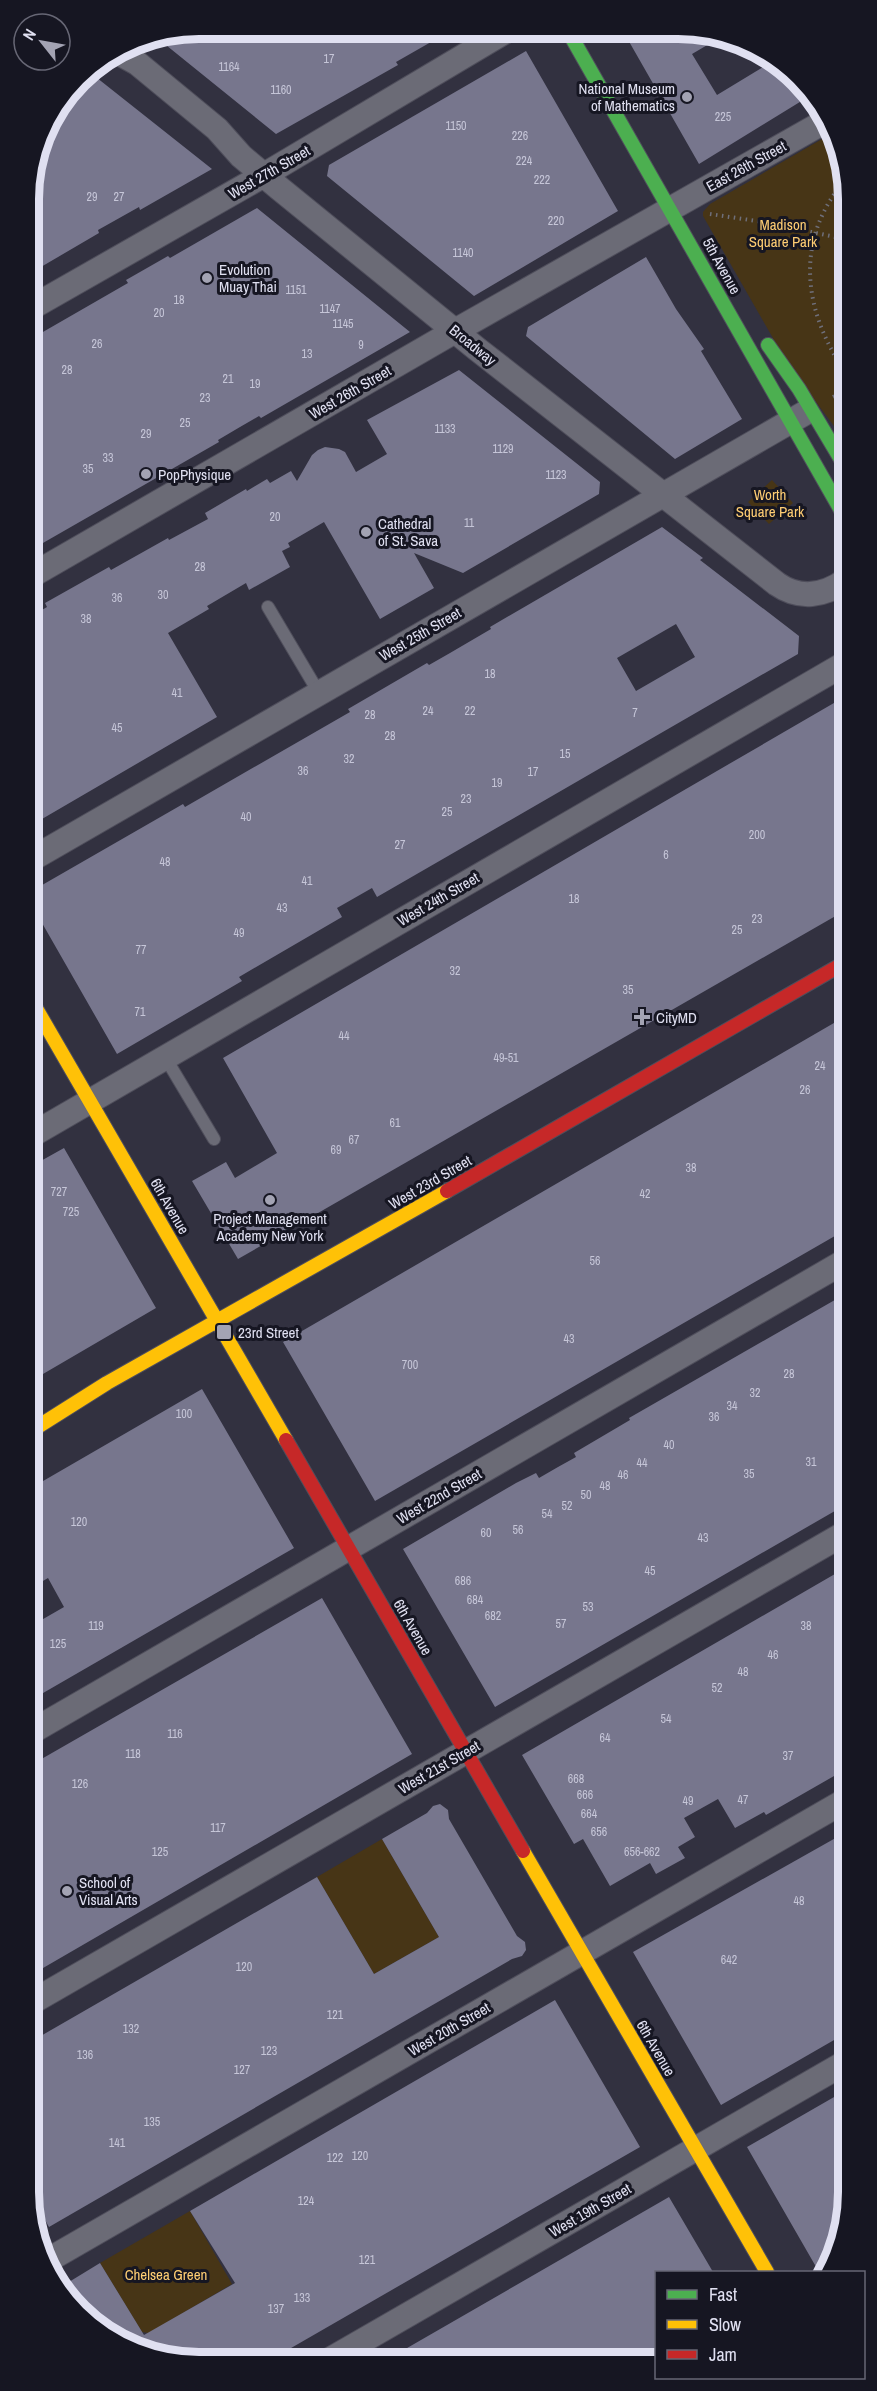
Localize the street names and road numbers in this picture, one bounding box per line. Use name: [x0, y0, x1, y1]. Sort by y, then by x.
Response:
street label: East 26th Street: [702, 135, 790, 197]
street label: West 27th Street: [224, 140, 314, 204]
street label: 5th Avenue: [698, 234, 746, 298]
street label: Broadway: [445, 320, 502, 371]
street label: West 26th Street: [305, 360, 395, 424]
street label: West 25th Street: [375, 602, 465, 666]
street label: West 24th Street: [393, 867, 483, 931]
street label: West 23rd Street: [385, 1150, 476, 1214]
street label: 6th Avenue: [146, 1174, 195, 1238]
street label: West 22nd Street: [393, 1463, 486, 1529]
street label: 6th Avenue: [389, 1595, 438, 1659]
street label: West 21st Street: [394, 1735, 484, 1799]
street label: West 20th Street: [404, 1997, 494, 2061]
street label: 6th Avenue: [632, 2016, 681, 2080]
street label: West 19th Street: [545, 2178, 635, 2242]

